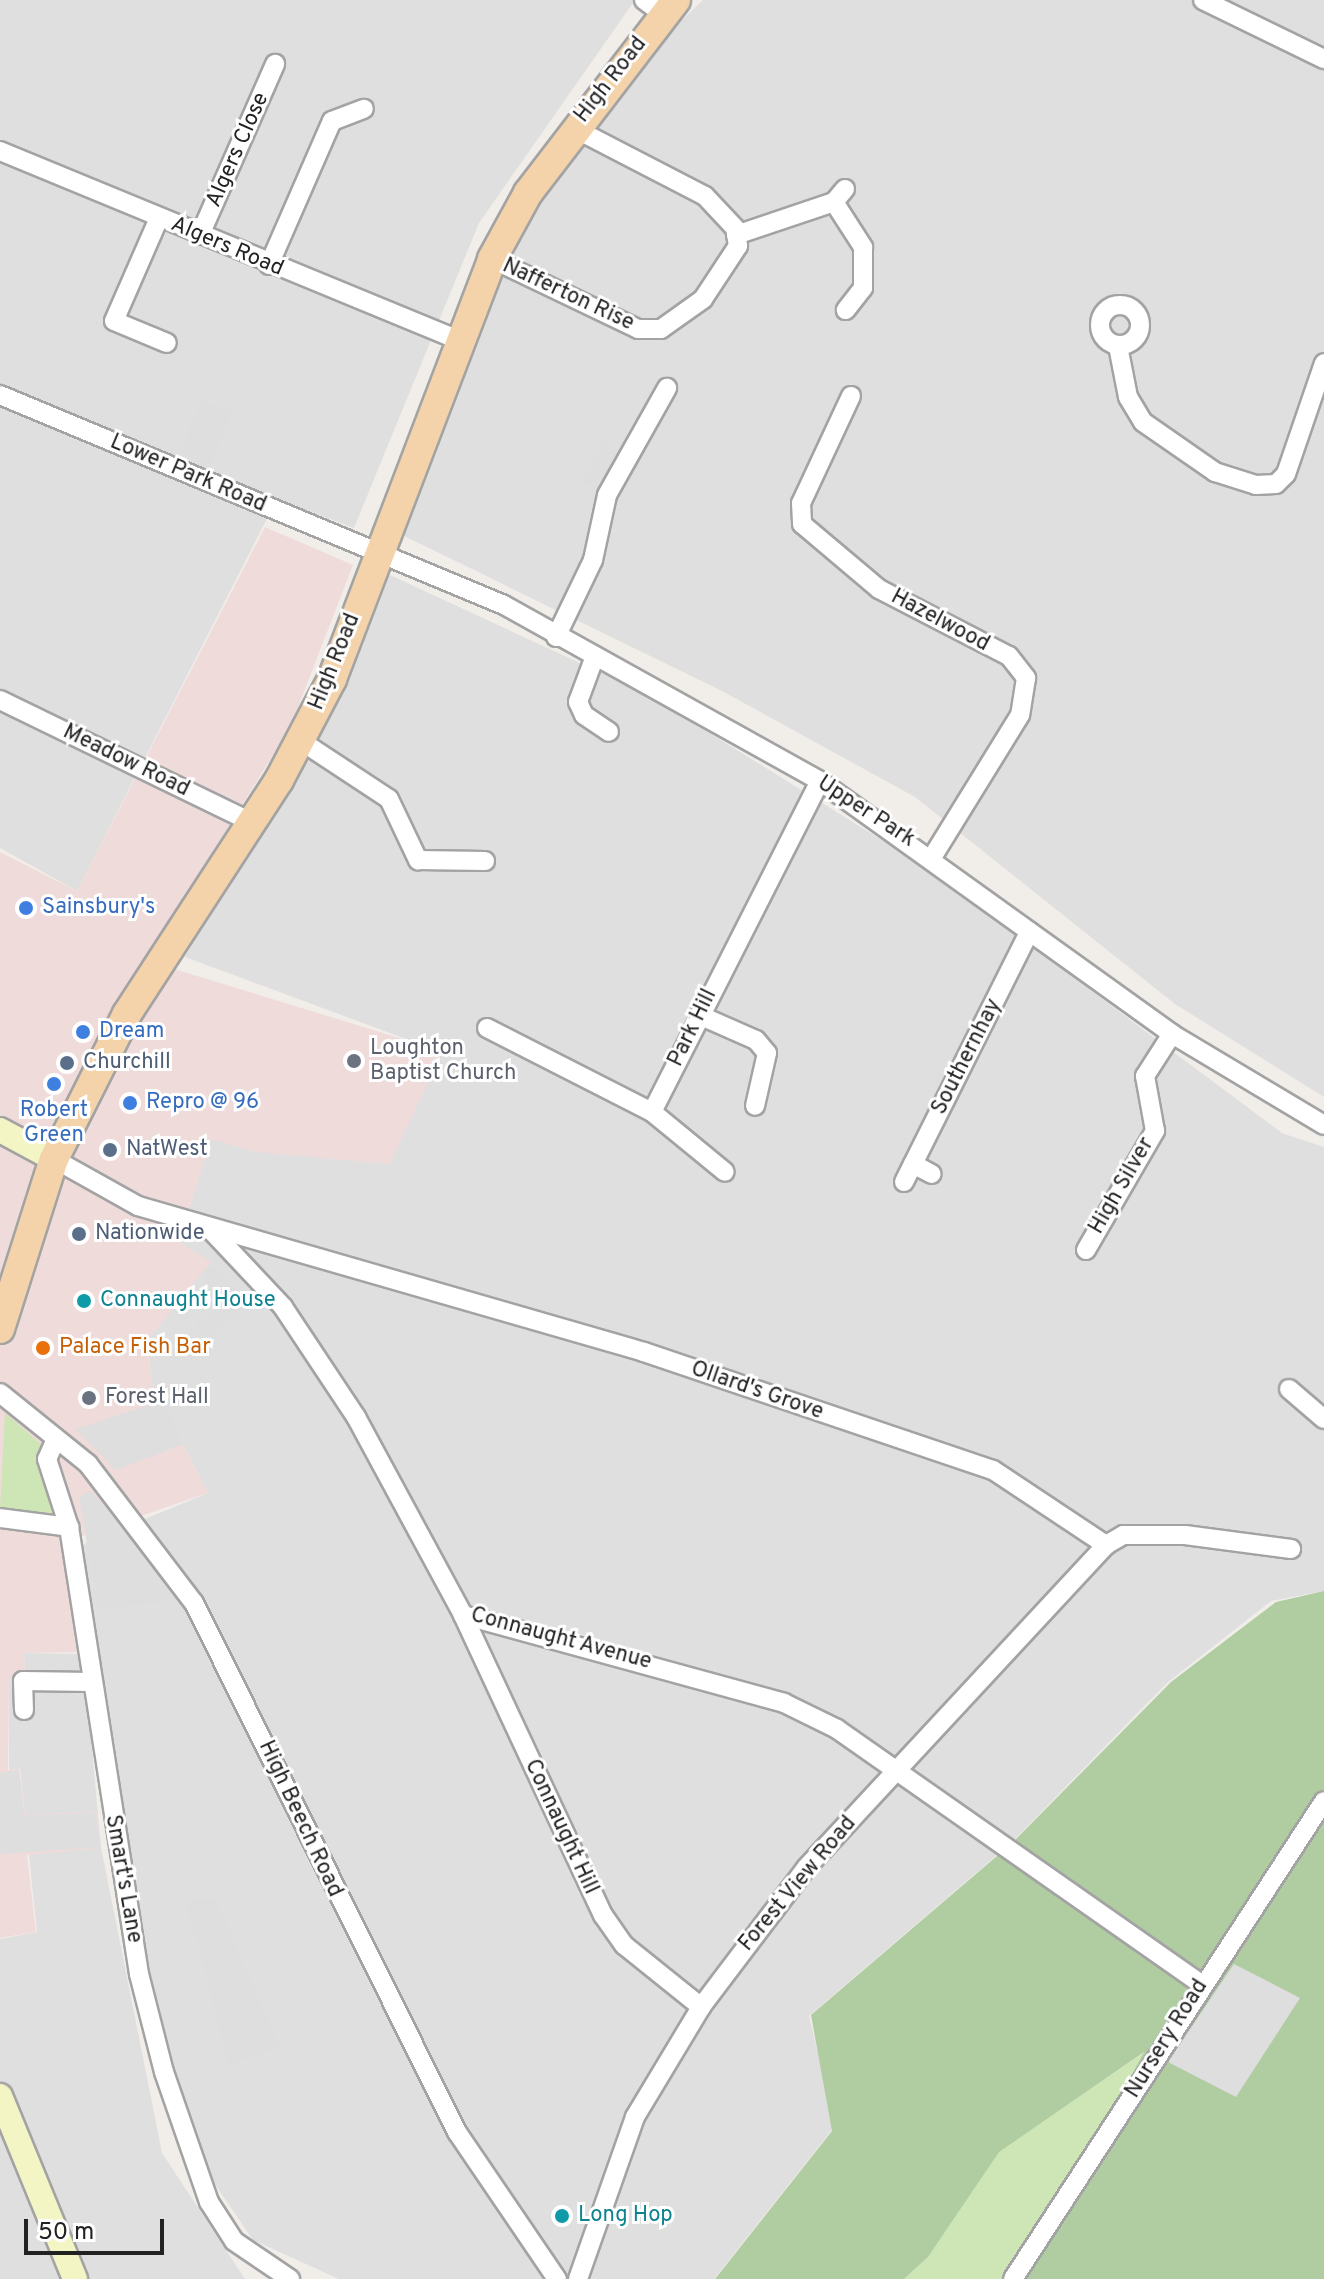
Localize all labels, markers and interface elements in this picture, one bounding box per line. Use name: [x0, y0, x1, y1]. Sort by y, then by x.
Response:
street label: High Road: [569, 32, 653, 128]
street label: Algers Close: [201, 89, 275, 211]
street label: Algers Road: [167, 211, 287, 283]
street label: Nafferton Rise: [498, 253, 638, 337]
street label: Lower Park Road: [106, 429, 270, 519]
street label: Hazelwood: [886, 584, 994, 658]
street label: High Road: [304, 610, 366, 714]
street label: Meadow Road: [58, 719, 194, 803]
street label: Upper Park: [812, 771, 920, 853]
place label: Sainsbury's: [42, 895, 155, 921]
marker: Sainsbury's: [17, 899, 35, 917]
street label: Park Hill: [663, 985, 723, 1071]
street label: Southernhay: [927, 995, 1007, 1119]
place label: Dream: [99, 1019, 164, 1045]
marker: Dream: [74, 1023, 92, 1041]
place label: Loughton Baptist Church: [370, 1035, 516, 1086]
place label: Churchill: [83, 1050, 171, 1076]
marker: Loughton Baptist Church: [345, 1052, 363, 1070]
marker: Churchill: [58, 1054, 76, 1072]
marker: Robert Green: [45, 1075, 63, 1093]
place label: Repro @ 96: [146, 1090, 259, 1116]
marker: Repro @ 96: [121, 1094, 139, 1112]
place label: Robert Green: [20, 1097, 88, 1148]
street label: High Silver: [1084, 1133, 1160, 1239]
place label: NatWest: [126, 1137, 208, 1163]
marker: NatWest: [101, 1141, 119, 1159]
place label: Nationwide: [95, 1221, 204, 1247]
marker: Nationwide: [70, 1225, 88, 1243]
place label: Connaught House: [100, 1288, 275, 1314]
marker: Connaught House: [75, 1292, 93, 1310]
place label: Palace Fish Bar: [59, 1335, 211, 1361]
marker: Palace Fish Bar: [34, 1339, 52, 1357]
street label: Ollard's Grove: [687, 1356, 827, 1426]
place label: Forest Hall: [105, 1385, 209, 1411]
marker: Forest Hall: [80, 1389, 98, 1407]
street label: Connaught Avenue: [467, 1602, 655, 1676]
street label: High Beech Road: [252, 1737, 348, 1901]
street label: Connaught Hill: [518, 1755, 604, 1899]
street label: Forest View Road: [733, 1811, 863, 1957]
street label: Smart's Lane: [99, 1813, 147, 1945]
street label: Nursery Road: [1120, 1975, 1214, 2103]
scale bar: [28, 2203, 168, 2253]
place label: Long Hop: [578, 2203, 673, 2229]
marker: Long Hop: [553, 2207, 571, 2225]
text: 50 m: [38, 2218, 94, 2248]

